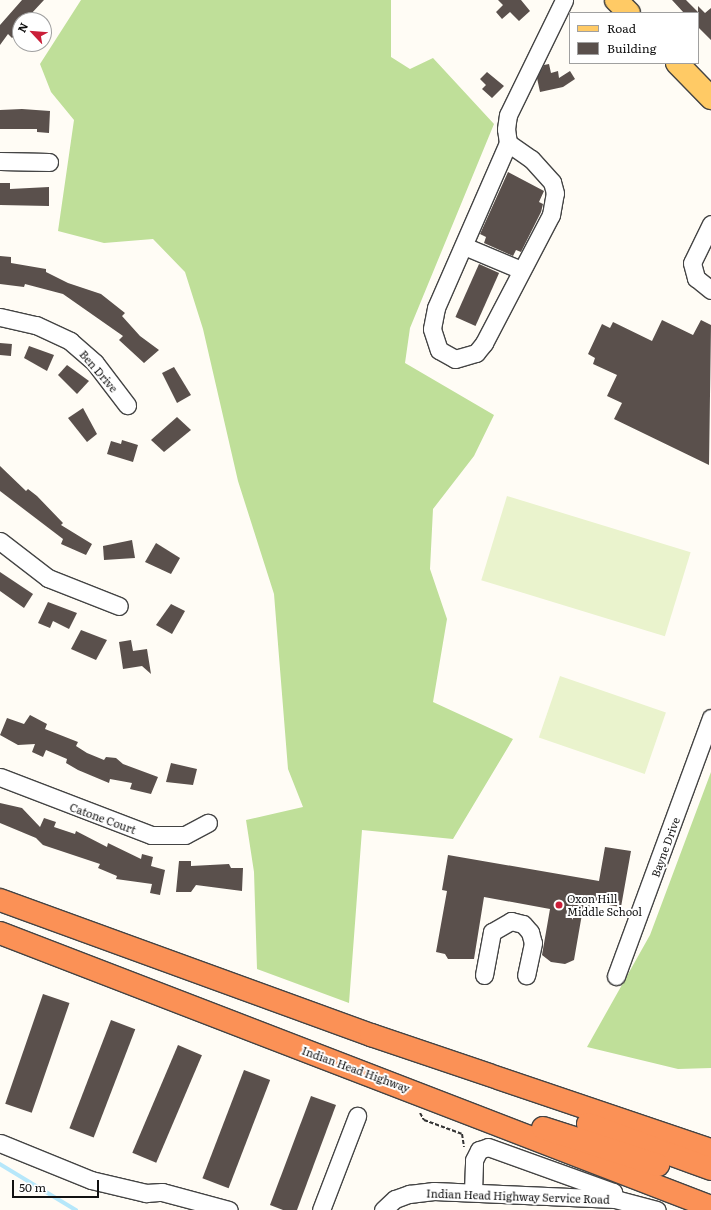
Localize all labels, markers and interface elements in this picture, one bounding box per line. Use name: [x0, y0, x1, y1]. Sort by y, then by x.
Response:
north arrow: [12, 12, 52, 52]
legend: [569, 12, 699, 64]
text: Road: [607, 19, 636, 37]
text: N: [13, 20, 31, 35]
text: Building: [607, 39, 656, 57]
street label: Ben Drive: [77, 347, 121, 395]
street label: Catone Court: [68, 800, 138, 836]
street label: Bayne Drive: [648, 815, 682, 879]
place label: Oxon Hill Middle School: [567, 892, 642, 918]
marker: Oxon Hill Middle School: [554, 900, 564, 910]
street label: Indian Head Highway: [300, 1043, 412, 1095]
scale bar: [14, 1172, 101, 1198]
text: 50 m: [19, 1178, 46, 1196]
street label: Indian Head Highway Service Road: [426, 1186, 610, 1206]

